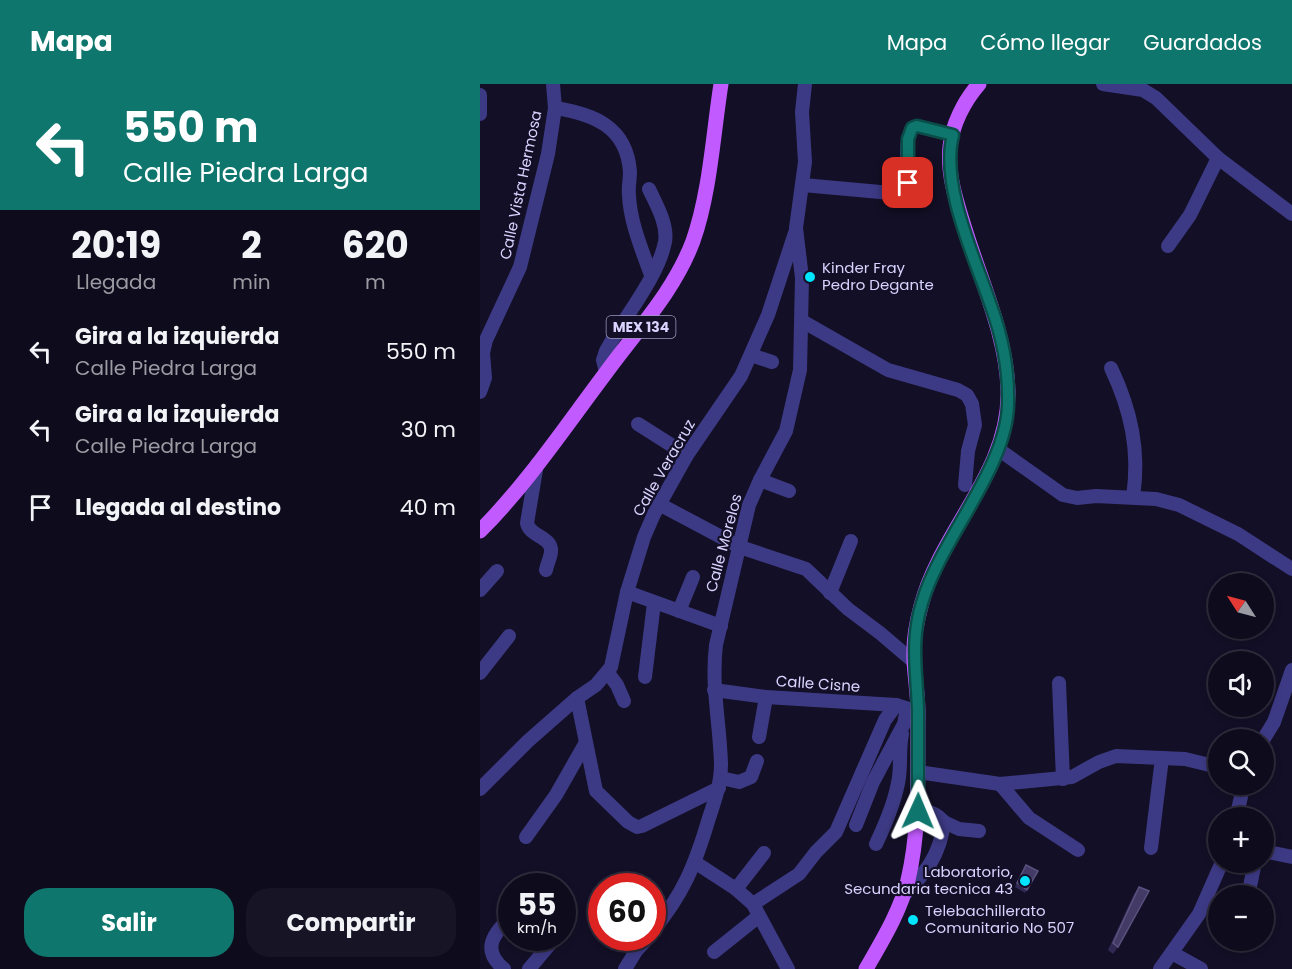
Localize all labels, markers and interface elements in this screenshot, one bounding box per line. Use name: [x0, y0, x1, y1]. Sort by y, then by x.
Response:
text: Mapa: [30, 22, 113, 61]
text: Mapa: [887, 28, 947, 57]
text: Cómo llegar: [980, 28, 1110, 57]
text: Guardados: [1143, 28, 1262, 57]
text: 550 m: [123, 98, 258, 157]
icon: left: [24, 108, 102, 186]
street label: Calle Vista Hermosa: [494, 108, 547, 261]
text: Calle Piedra Larga: [123, 154, 369, 191]
pin: [882, 157, 933, 208]
icon: arrive: [891, 166, 924, 199]
text: 20:19: [71, 220, 161, 271]
text: 2: [241, 220, 262, 271]
text: 620: [342, 220, 409, 271]
place label: Kinder Fray Pedro Degante: [822, 257, 934, 295]
text: Llegada: [76, 268, 156, 296]
text: min: [232, 268, 271, 296]
text: m: [365, 268, 386, 296]
marker: Kinder Fray Pedro Degante: [803, 270, 817, 284]
road number: MEX 134: [606, 316, 675, 338]
text: Gira a la izquierda: [75, 321, 279, 352]
icon: left: [24, 335, 57, 368]
text: 550 m: [386, 336, 456, 367]
text: Calle Piedra Larga: [75, 354, 257, 382]
text: Gira a la izquierda: [75, 399, 279, 430]
icon: left: [24, 413, 57, 446]
text: 30 m: [401, 414, 456, 445]
street label: Calle Veracruz: [627, 415, 700, 520]
text: Calle Piedra Larga: [75, 432, 257, 460]
icon: arrive: [24, 491, 57, 524]
street label: Calle Morelos: [700, 491, 747, 594]
text: Llegada al destino: [75, 492, 281, 523]
text: 40 m: [400, 492, 456, 523]
north arrow: [1208, 573, 1274, 639]
map controls: [1208, 573, 1274, 951]
button: sound: [1208, 651, 1274, 717]
street label: Calle Cisne: [775, 670, 861, 697]
button: search: [1208, 729, 1274, 795]
position arrow: [886, 779, 950, 843]
button: +: [1208, 807, 1274, 873]
place label: Laboratorio, Secundaria tecnica 43: [844, 861, 1013, 899]
speed limit sign: 60: [588, 873, 666, 951]
marker: Laboratorio, Secundaria tecnica 43: [1018, 874, 1032, 888]
text: 55: [517, 883, 556, 926]
button: −: [1208, 885, 1274, 951]
button: Salir: [24, 888, 234, 957]
button: Compartir: [246, 888, 456, 957]
place label: Telebachillerato Comunitario No 507: [925, 900, 1074, 938]
marker: Telebachillerato Comunitario No 507: [906, 913, 920, 927]
text: km/h: [517, 917, 557, 938]

